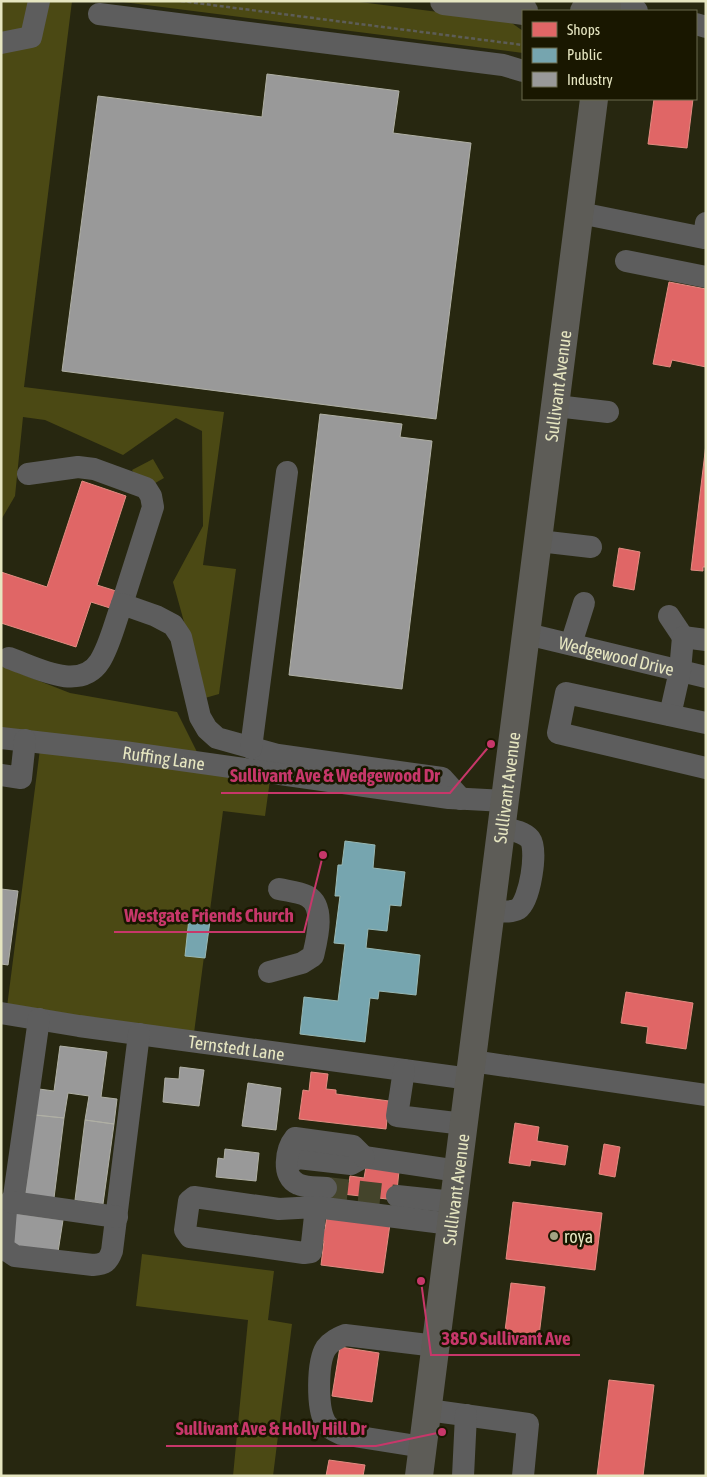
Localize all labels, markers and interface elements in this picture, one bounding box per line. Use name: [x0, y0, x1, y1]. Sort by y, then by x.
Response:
legend: [522, 10, 697, 100]
text: Shops: [567, 21, 600, 38]
text: Public: [567, 46, 602, 63]
text: Industry: [567, 71, 613, 88]
street label: Sullivant Avenue: [540, 329, 575, 443]
street label: Wedgewood Drive: [557, 631, 676, 679]
street label: Sullivant Avenue: [489, 731, 524, 844]
street label: Ruffing Lane: [121, 741, 206, 774]
callout: Sullivant Ave & Wedgewood Dr: [221, 759, 450, 793]
text: Sullivant Ave & Wedgewood Dr: [230, 764, 440, 786]
callout: Westgate Friends Church: [114, 898, 304, 932]
text: Westgate Friends Church: [123, 904, 294, 926]
street label: Ternstedt Lane: [187, 1030, 286, 1064]
street label: Sullivant Avenue: [438, 1132, 473, 1246]
place label: roya: [564, 1226, 593, 1247]
marker: roya: [548, 1230, 560, 1242]
callout: 3850 Sullivant Ave: [431, 1321, 580, 1355]
text: 3850 Sullivant Ave: [441, 1327, 571, 1349]
callout: Sullivant Ave & Holly Hill Dr: [166, 1412, 376, 1446]
text: Sullivant Ave & Holly Hill Dr: [176, 1417, 367, 1439]

